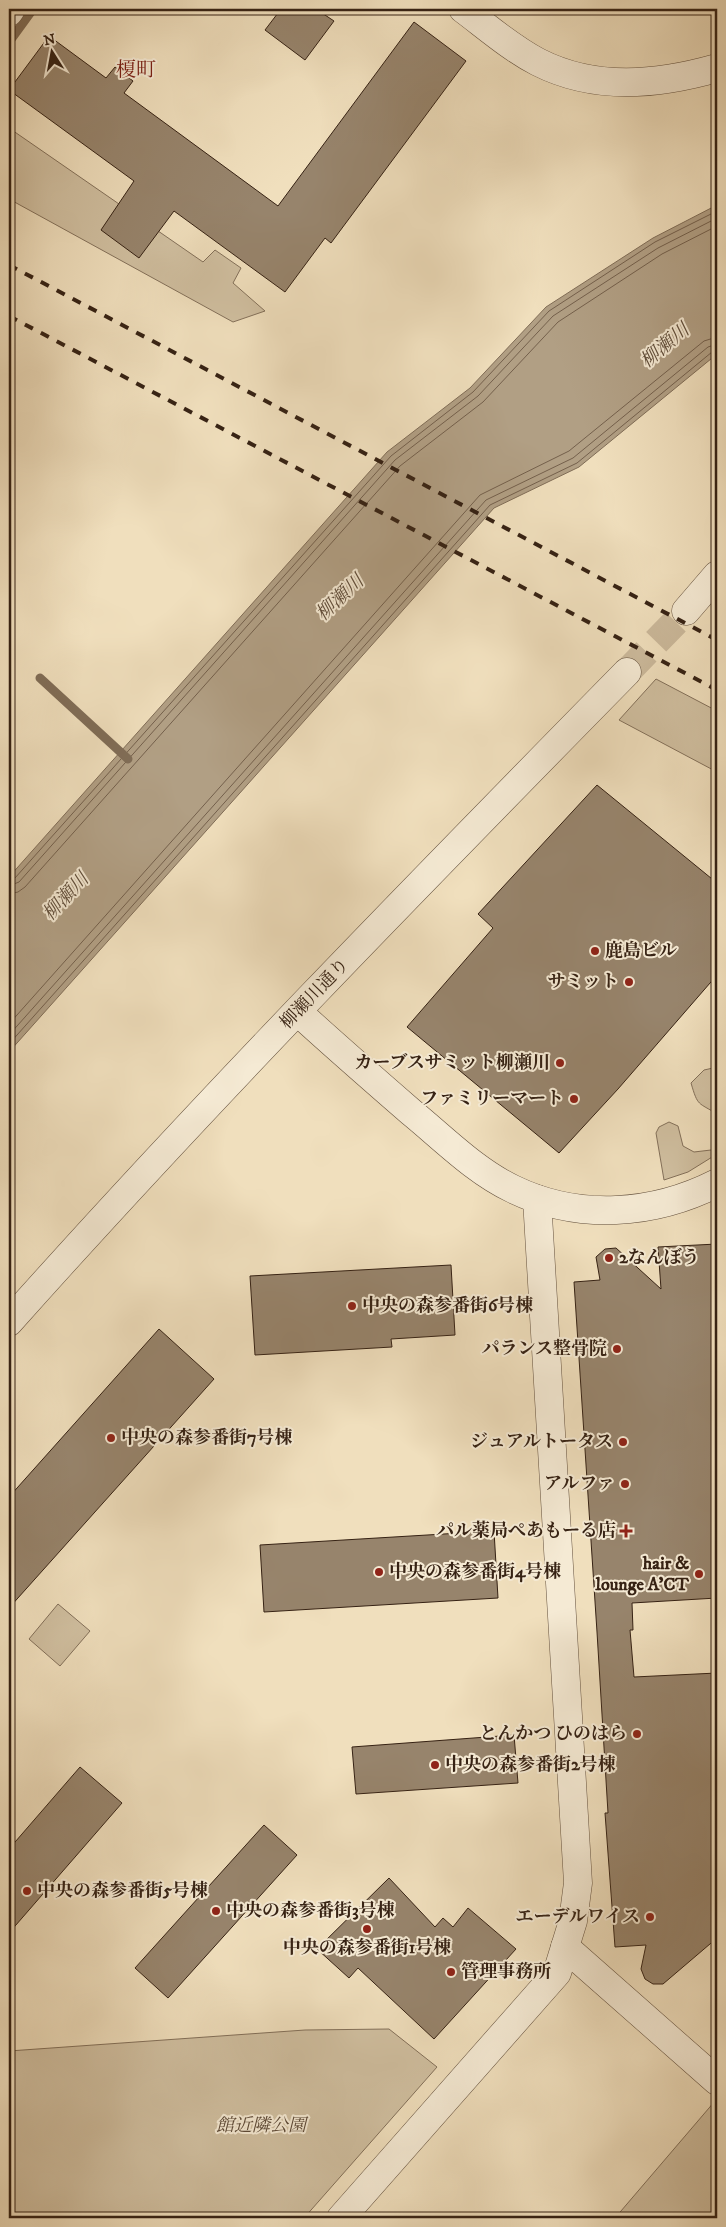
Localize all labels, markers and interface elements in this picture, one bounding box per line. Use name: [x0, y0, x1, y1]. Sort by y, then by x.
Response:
north arrow: [28, 28, 78, 78]
text: N: [42, 30, 58, 50]
district label: 榎町: [116, 58, 156, 83]
water label: 柳瀬川: [636, 318, 696, 373]
water label: 柳瀬川: [311, 569, 370, 626]
water label: 柳瀬川: [38, 867, 95, 926]
place label: 鹿島ビル: [605, 940, 677, 962]
marker: 鹿島ビル: [589, 945, 601, 957]
street label: 柳瀬川通り: [276, 954, 354, 1034]
place label: サミット: [547, 971, 619, 993]
marker: サミット: [623, 976, 635, 988]
place label: カーブスサミット柳瀬川: [354, 1052, 550, 1074]
marker: カーブスサミット柳瀬川: [554, 1057, 566, 1069]
place label: ファミリーマート: [420, 1088, 564, 1110]
marker: ファミリーマート: [568, 1093, 580, 1105]
place label: 2なんぼう: [619, 1247, 700, 1269]
marker: 2なんぼう: [603, 1252, 615, 1264]
place label: 中央の森参番街6号棟: [362, 1295, 533, 1317]
marker: 中央の森参番街6号棟: [346, 1300, 358, 1312]
place label: パランス整骨院: [482, 1338, 607, 1360]
marker: パランス整骨院: [611, 1343, 623, 1355]
place label: 中央の森参番街7号棟: [121, 1427, 292, 1449]
place label: ジュアルトータス: [470, 1431, 613, 1453]
marker: 中央の森参番街7号棟: [105, 1432, 117, 1444]
marker: ジュアルトータス: [617, 1436, 629, 1448]
place label: アルファ: [544, 1473, 615, 1495]
marker: アルファ: [619, 1478, 631, 1490]
place label: パル薬局ぺあもーる店: [436, 1520, 616, 1542]
marker: パル薬局ぺあもーる店: [620, 1525, 632, 1537]
place label: hair & lounge A'CT: [595, 1553, 689, 1596]
place label: 中央の森参番街4号棟: [389, 1561, 561, 1583]
marker: 中央の森参番街4号棟: [373, 1566, 385, 1578]
marker: hair & lounge A'CT: [693, 1568, 705, 1580]
place label: とんかつ ひのはら: [479, 1723, 627, 1745]
marker: とんかつ ひのはら: [631, 1728, 643, 1740]
place label: 中央の森参番街2号棟: [445, 1754, 616, 1776]
marker: 中央の森参番街2号棟: [429, 1759, 441, 1771]
place label: 中央の森参番街5号棟: [37, 1880, 208, 1902]
marker: 中央の森参番街5号棟: [21, 1885, 33, 1897]
place label: 中央の森参番街3号棟: [226, 1900, 395, 1922]
marker: 中央の森参番街3号棟: [210, 1905, 222, 1917]
place label: エーデルワイス: [516, 1906, 640, 1928]
marker: エーデルワイス: [644, 1911, 656, 1923]
marker: 中央の森参番街1号棟: [361, 1923, 373, 1935]
place label: 中央の森参番街1号棟: [283, 1937, 451, 1959]
place label: 管理事務所: [461, 1961, 551, 1983]
marker: 管理事務所: [445, 1966, 457, 1978]
park label: 館近隣公園: [216, 2115, 309, 2137]

